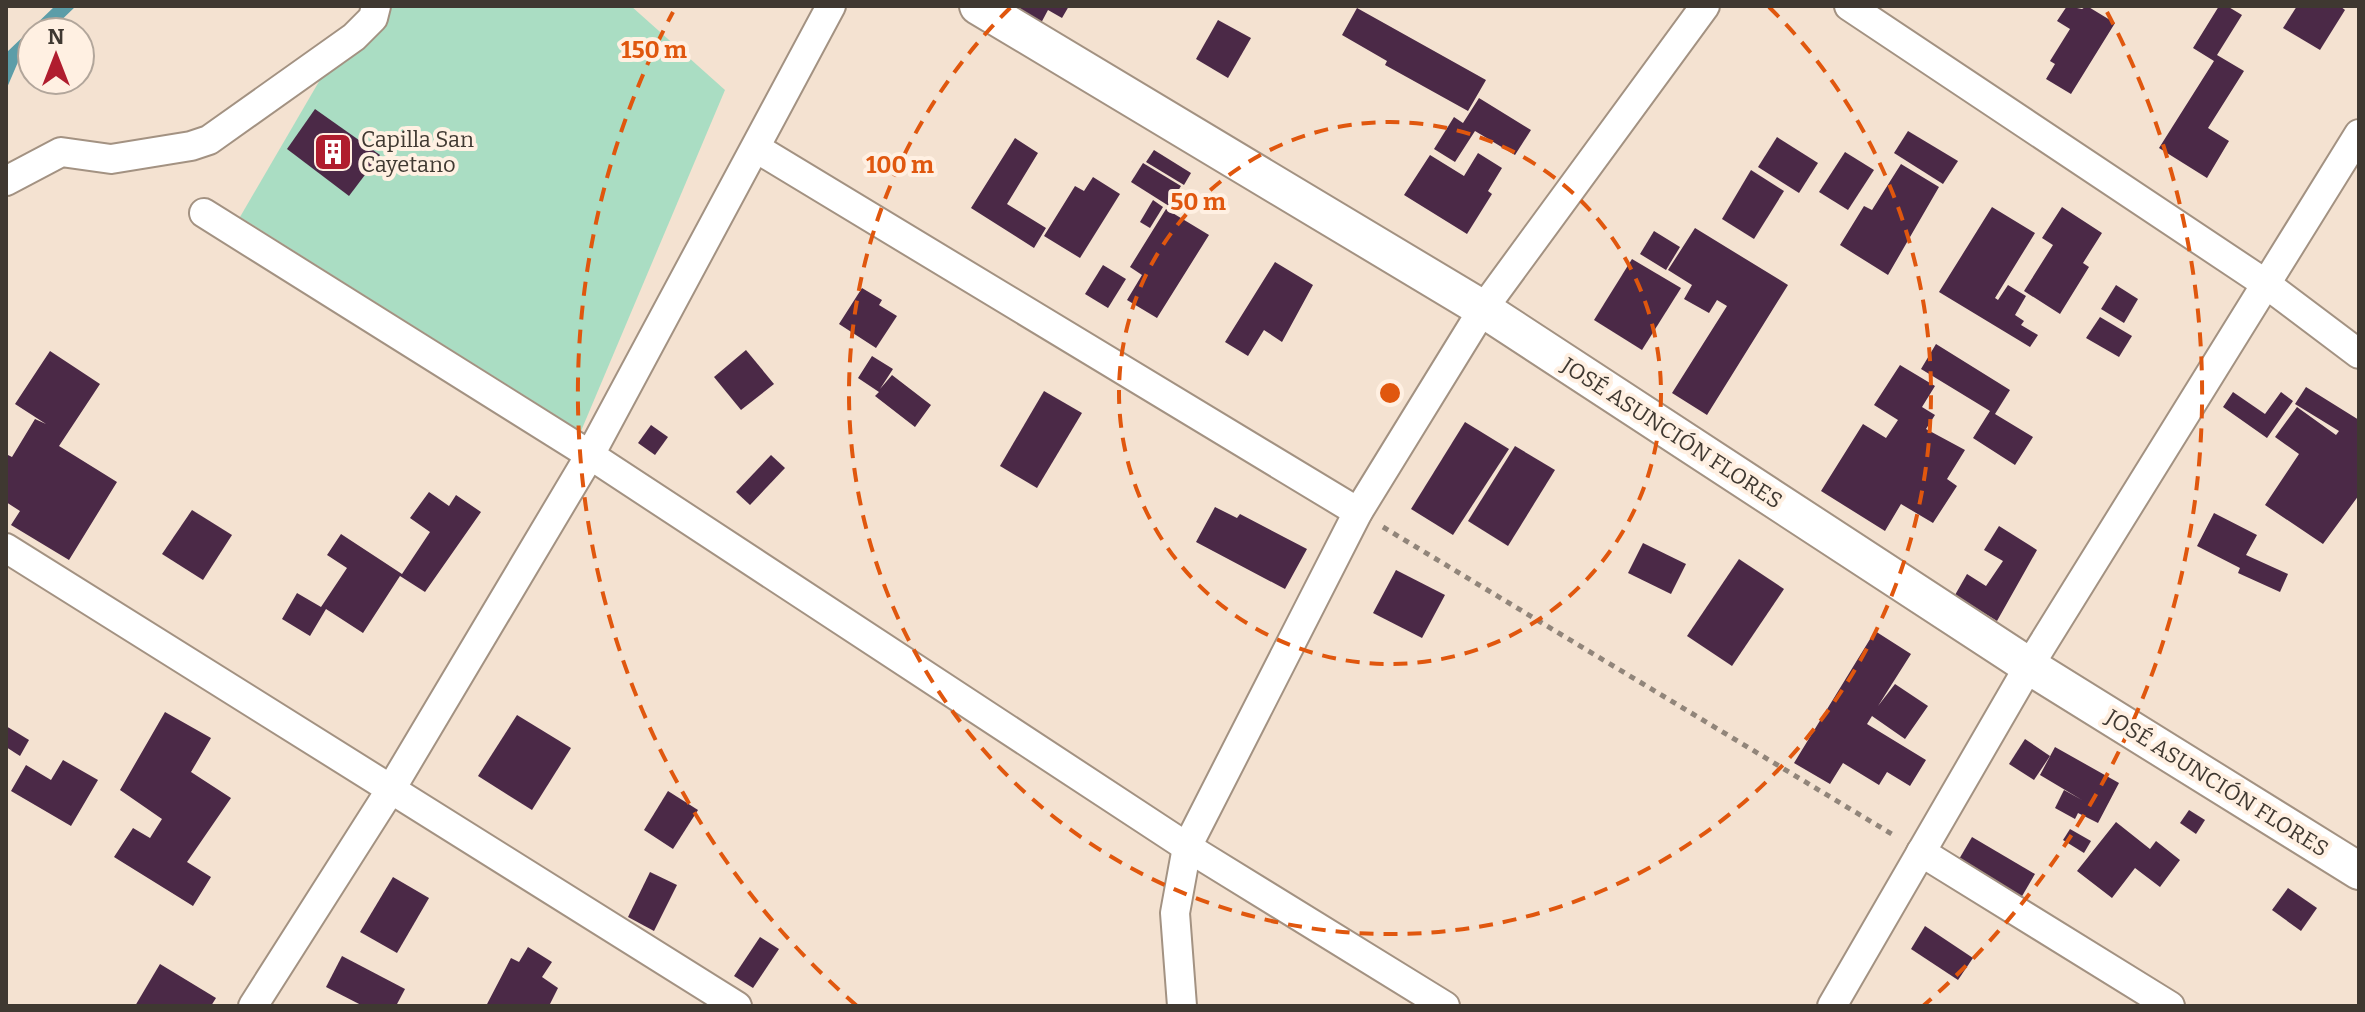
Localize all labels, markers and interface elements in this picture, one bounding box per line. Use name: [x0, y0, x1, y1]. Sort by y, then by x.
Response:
north arrow: [16, 16, 96, 96]
text: N: [48, 23, 65, 50]
text: 150 m: [621, 36, 687, 64]
place label: Capilla San Cayetano: [361, 126, 474, 178]
building icon: Capilla San Cayetano: [312, 131, 354, 173]
text: 100 m: [866, 151, 934, 179]
text: 50 m: [1170, 188, 1226, 216]
street label: JOSÉ ASUNCIÓN FLORES: [1556, 351, 1787, 514]
centre of rings: [1376, 379, 1404, 407]
street label: JOSÉ ASUNCIÓN FLORES: [2100, 703, 2333, 863]

